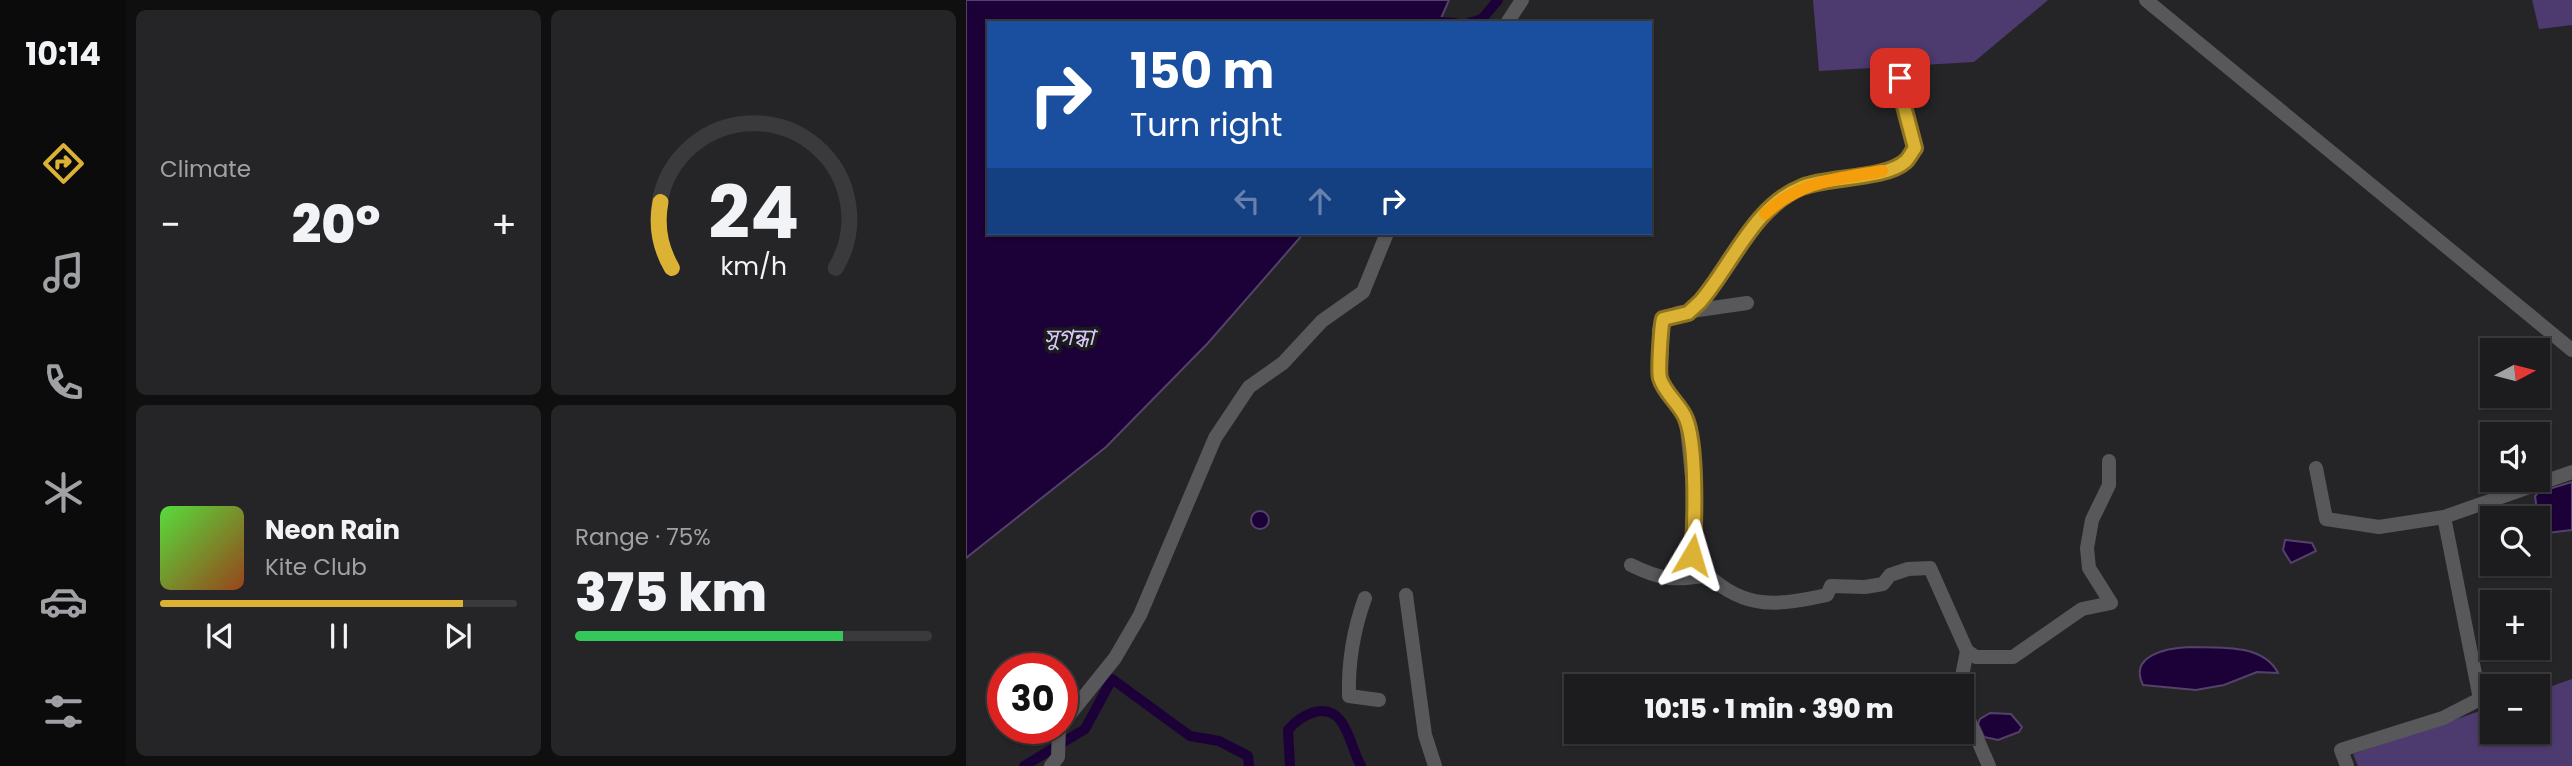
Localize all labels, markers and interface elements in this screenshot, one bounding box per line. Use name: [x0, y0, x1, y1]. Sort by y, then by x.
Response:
text: 10:14: [25, 31, 101, 76]
text: 150 m: [1130, 37, 1275, 105]
pin: [1870, 48, 1930, 108]
icon: right: [1015, 49, 1106, 140]
icon: arrive: [1881, 59, 1919, 97]
text: Turn right: [1130, 102, 1282, 147]
icon: directions: [39, 139, 88, 188]
text: Climate: [160, 153, 251, 185]
text: 24: [708, 163, 799, 264]
icon: left: [1228, 182, 1266, 220]
icon: ahead: [1301, 182, 1339, 220]
icon: right: [1374, 182, 1412, 220]
text: 20°: [292, 188, 380, 261]
text: −: [160, 198, 181, 251]
text: +: [491, 198, 517, 251]
icon: music: [39, 248, 88, 297]
text: km/h: [720, 249, 787, 284]
water label: সুগন্ধা: [1044, 321, 1098, 353]
north arrow: [2480, 338, 2550, 408]
map controls: [2480, 338, 2550, 744]
icon: phone: [39, 358, 88, 407]
button: sound: [2480, 422, 2550, 492]
icon: climate: [39, 468, 88, 517]
button: search: [2480, 506, 2550, 576]
text: Neon Rain: [265, 512, 400, 548]
position arrow: [1655, 518, 1729, 592]
text: Range · 75%: [575, 521, 711, 553]
text: Kite Club: [265, 551, 367, 583]
text: 375 km: [575, 556, 767, 629]
icon: car: [39, 577, 88, 626]
button: +: [2480, 590, 2550, 660]
icon: previous: [201, 617, 239, 655]
icon: pause: [320, 617, 358, 655]
icon: next: [439, 617, 477, 655]
speed limit sign: 30: [987, 653, 1078, 744]
button: −: [2480, 674, 2550, 744]
icon: filters: [39, 687, 88, 736]
text: 10:15 · 1 min · 390 m: [1645, 691, 1893, 727]

